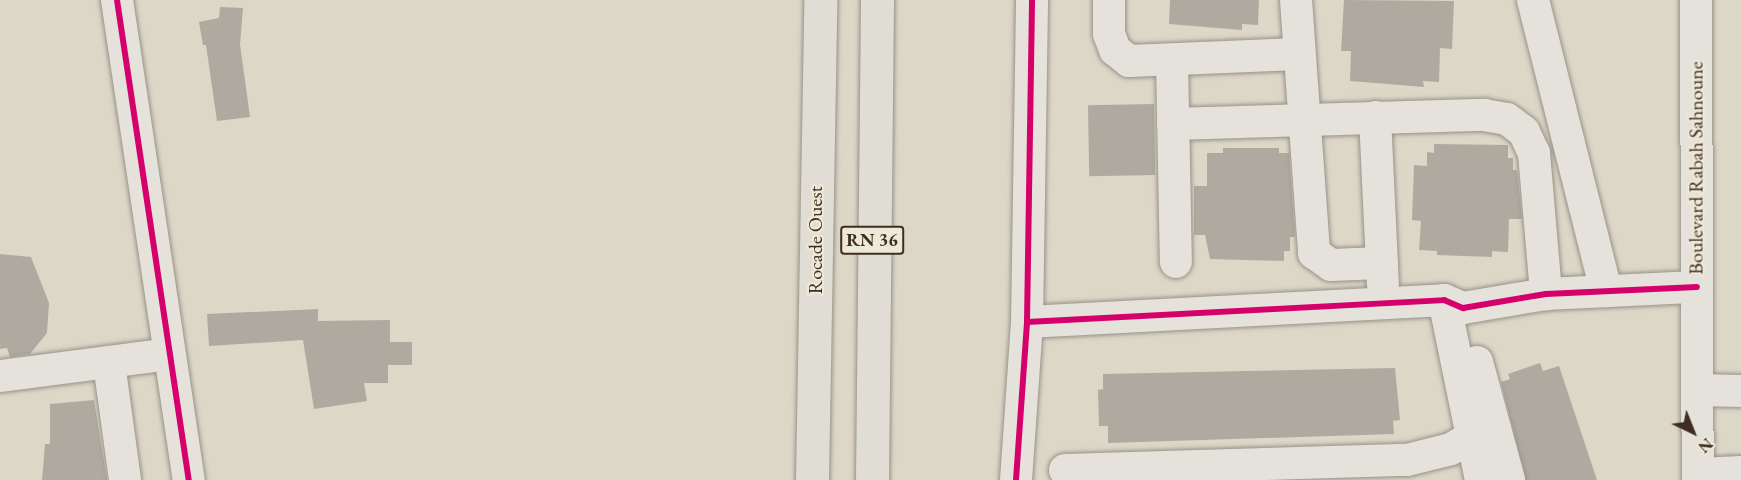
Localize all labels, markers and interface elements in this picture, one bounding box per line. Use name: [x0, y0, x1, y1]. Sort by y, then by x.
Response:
street label: Boulevard Rabah Sahnoune: [1684, 61, 1708, 275]
street label: Rocade Ouest: [803, 186, 827, 294]
road number: RN 36: [839, 225, 905, 255]
north arrow: [1663, 402, 1723, 462]
text: N: [1694, 433, 1718, 458]

